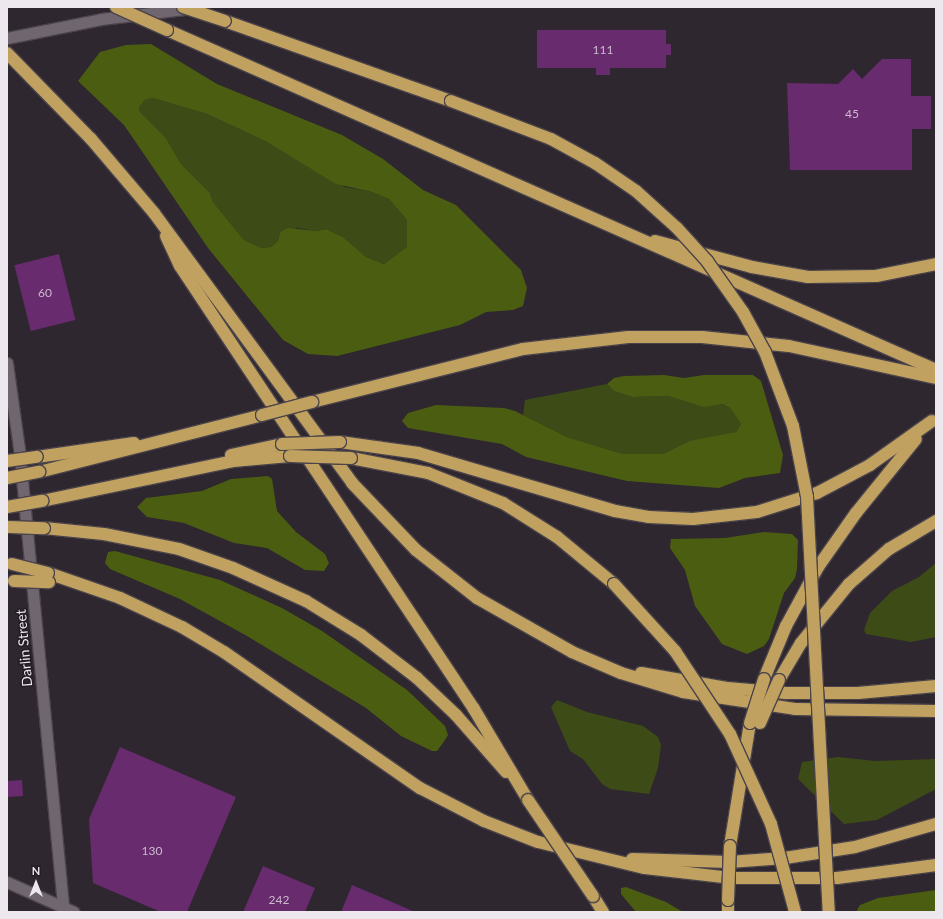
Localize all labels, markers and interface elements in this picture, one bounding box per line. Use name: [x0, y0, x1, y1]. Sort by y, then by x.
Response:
house number: 111: [593, 43, 613, 57]
house number: 45: [845, 107, 859, 121]
house number: 60: [38, 286, 52, 300]
street label: Darlin Street: [12, 609, 36, 687]
house number: 130: [142, 844, 162, 858]
north arrow: [16, 863, 56, 903]
text: N: [32, 864, 40, 877]
house number: 242: [269, 893, 289, 907]

